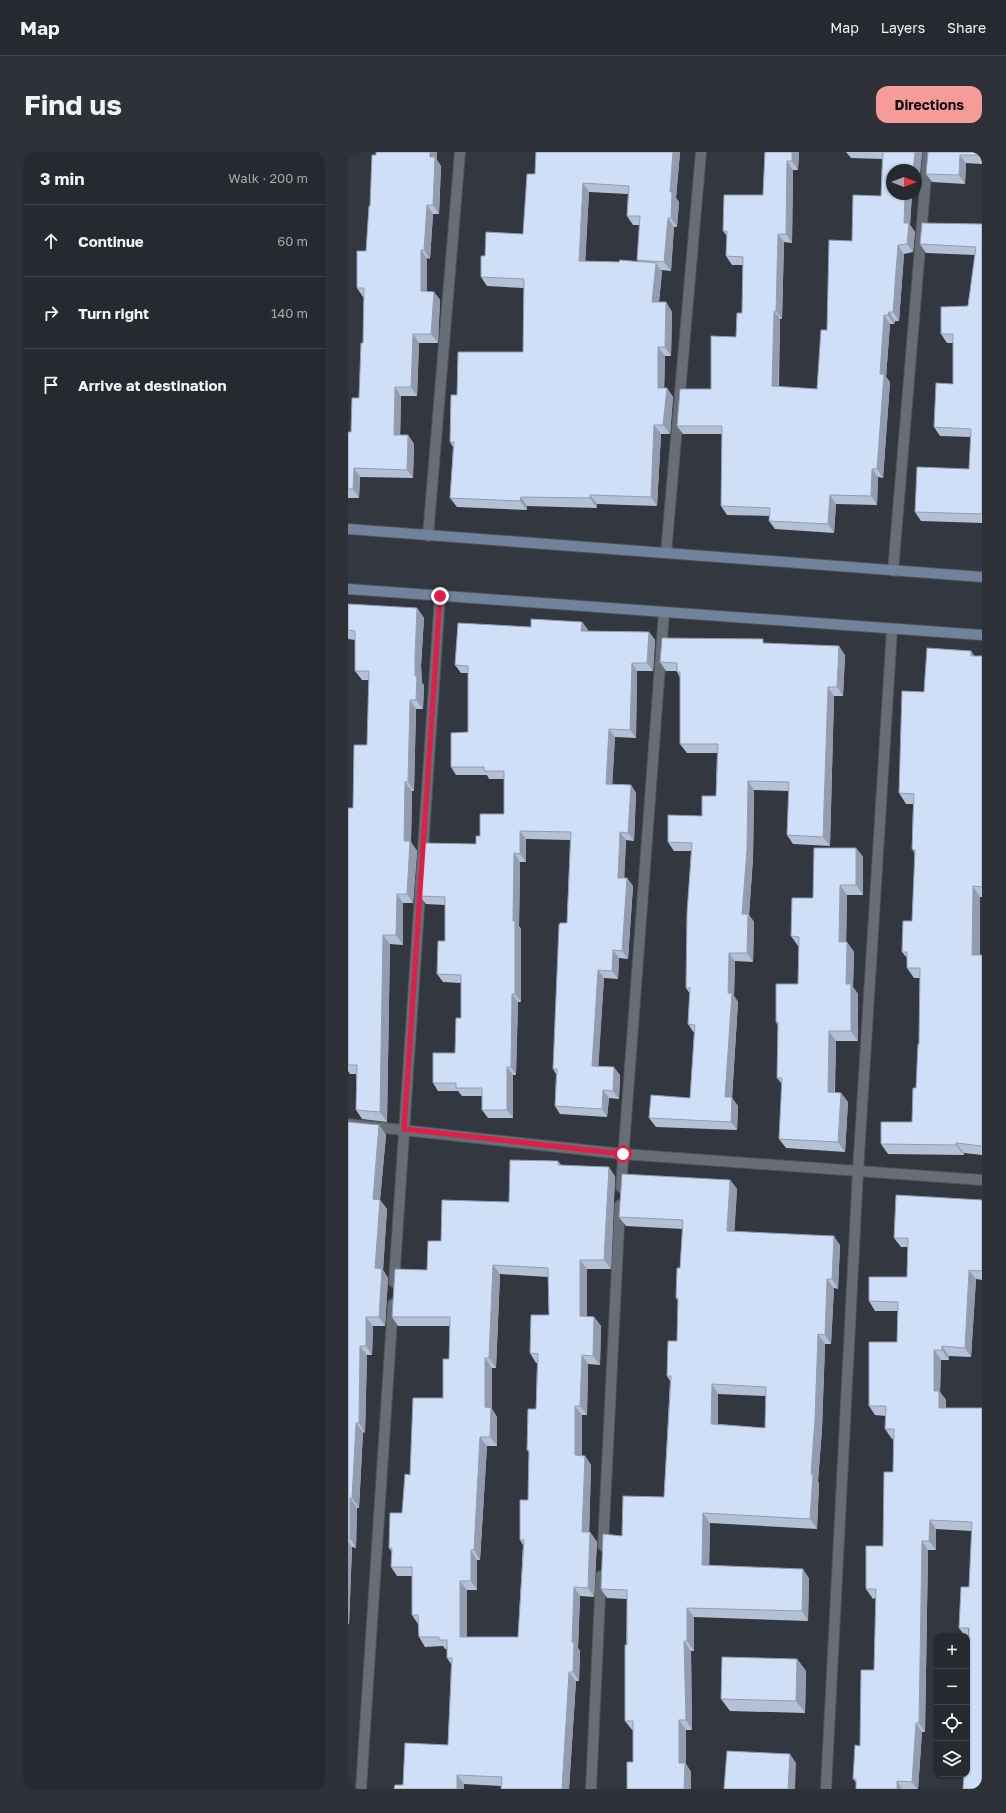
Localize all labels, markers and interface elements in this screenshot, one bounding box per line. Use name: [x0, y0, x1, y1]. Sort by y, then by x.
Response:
text: Map: [20, 16, 60, 39]
text: Map: [830, 19, 859, 36]
text: Layers: [881, 19, 925, 36]
text: Share: [947, 19, 986, 36]
button: Directions: [876, 86, 982, 123]
text: Find us: [24, 88, 122, 121]
north arrow: [886, 164, 922, 200]
text: 3 min: [40, 168, 84, 189]
text: Walk · 200 m: [228, 170, 308, 186]
icon: ahead: [40, 230, 62, 252]
text: Continue: [78, 232, 144, 250]
text: 60 m: [277, 233, 308, 249]
icon: right: [40, 302, 62, 324]
text: Turn right: [78, 304, 149, 322]
text: 140 m: [271, 305, 308, 321]
icon: arrive: [40, 374, 62, 396]
text: Arrive at destination: [78, 376, 227, 394]
route end: [431, 587, 449, 605]
route start: [614, 1145, 632, 1163]
map controls: [934, 1633, 970, 1777]
button: +: [934, 1633, 970, 1669]
button: −: [934, 1669, 970, 1705]
button: locate: [934, 1705, 970, 1741]
button: layers: [934, 1741, 970, 1777]

